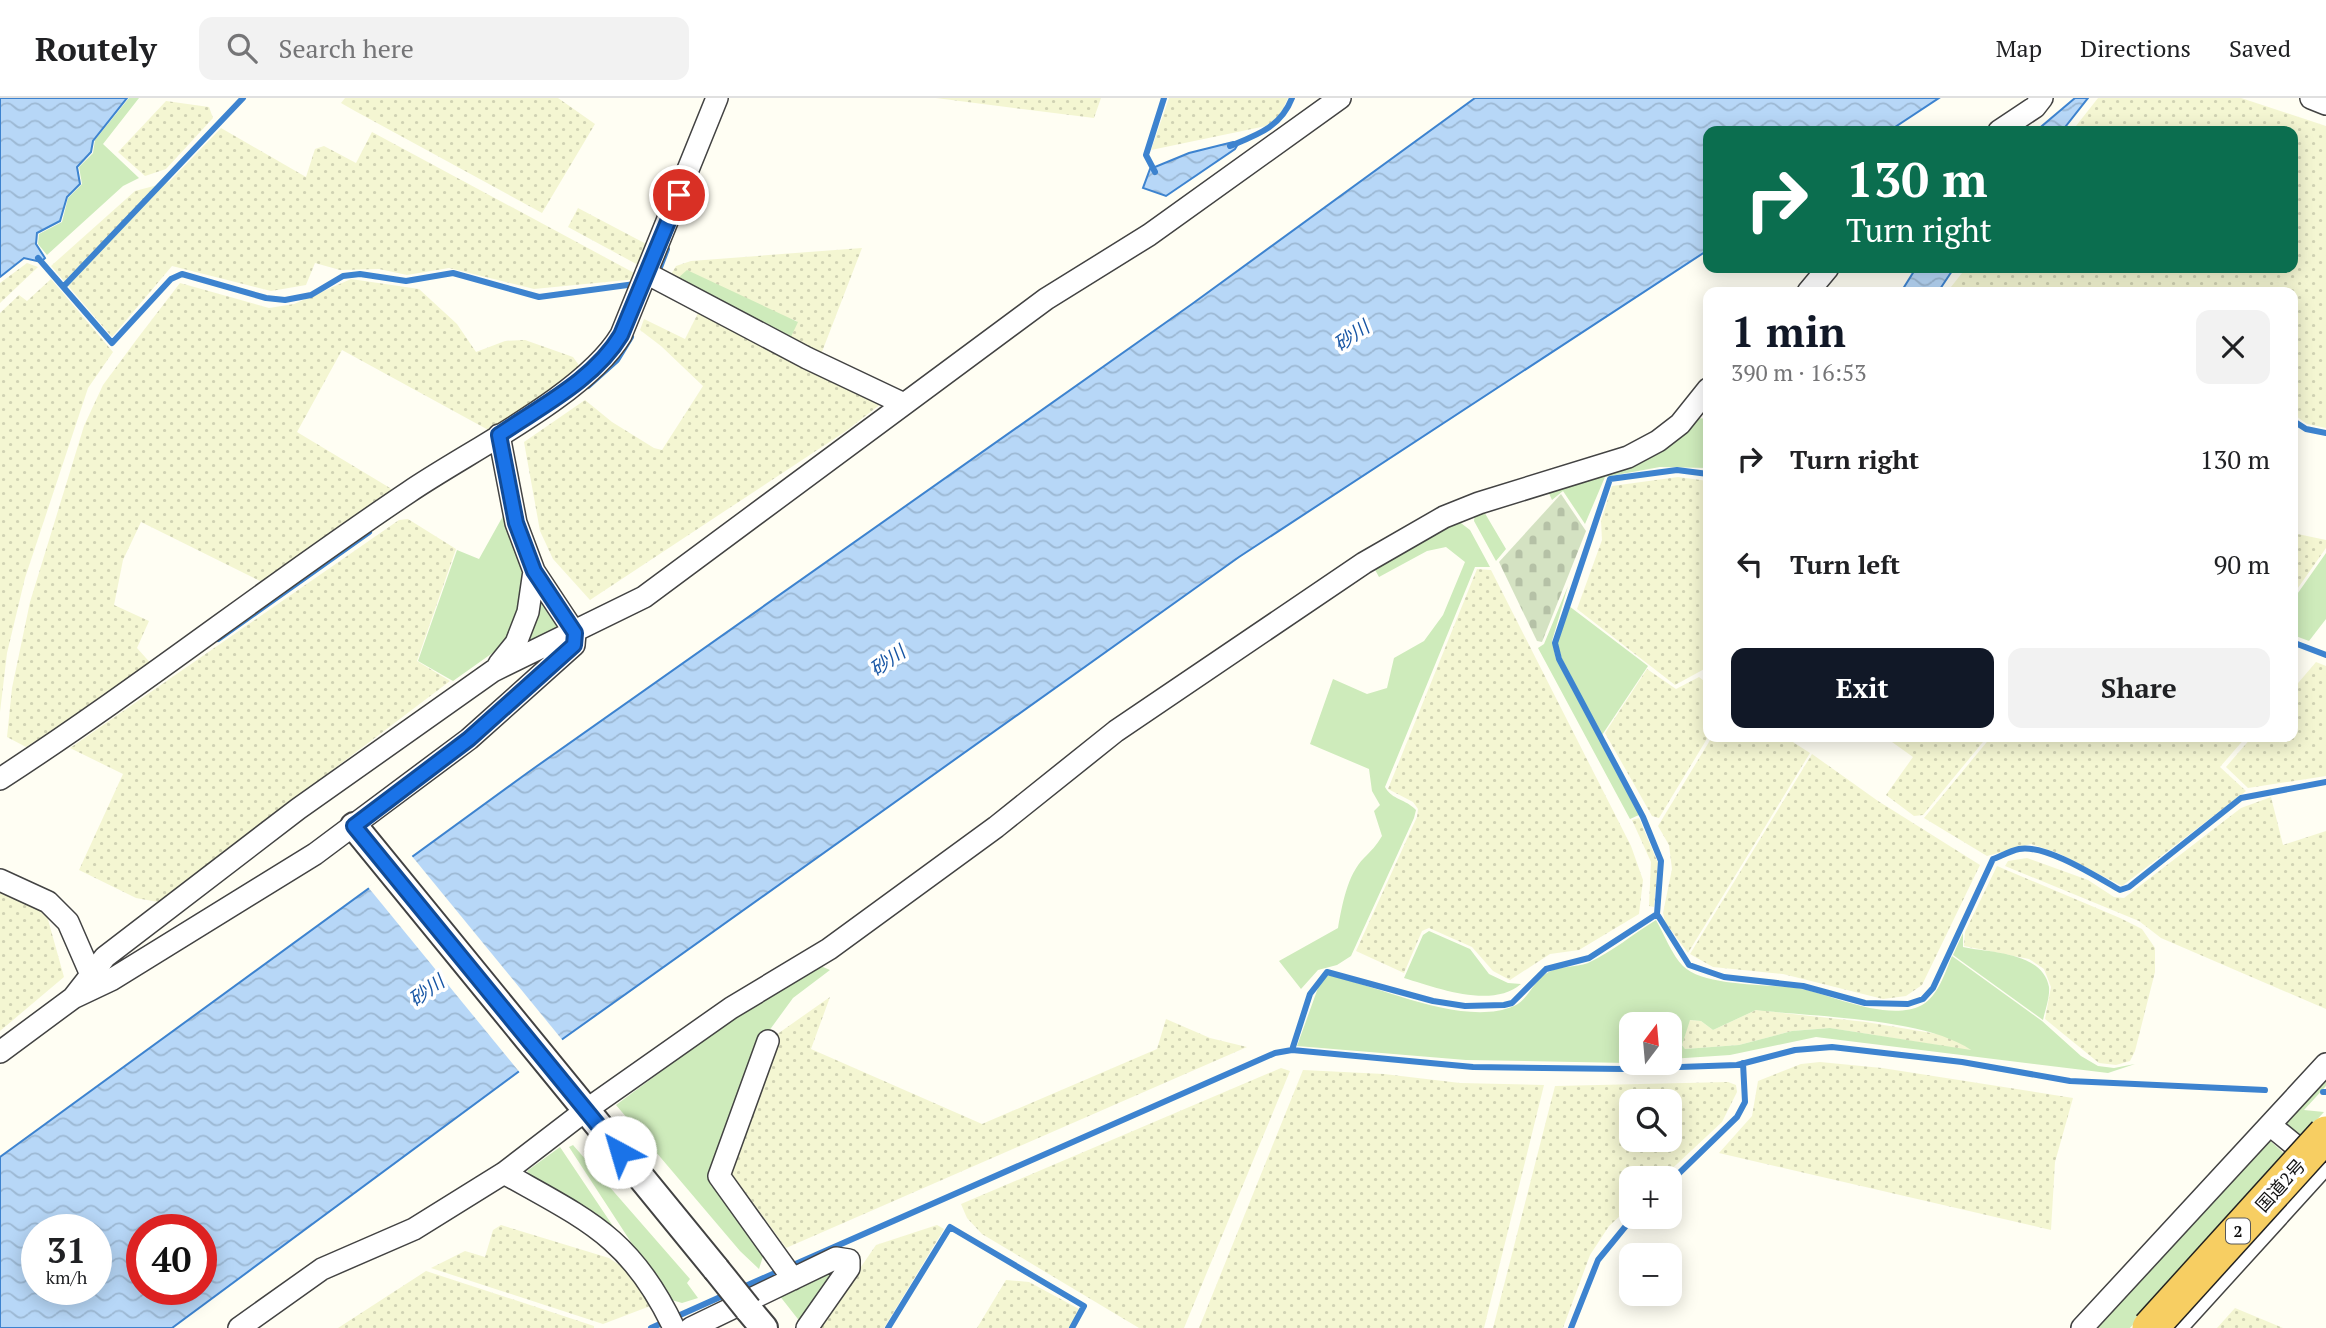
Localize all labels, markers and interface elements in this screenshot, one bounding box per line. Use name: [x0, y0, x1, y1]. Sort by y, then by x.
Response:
search box: [199, 17, 689, 80]
text: Routely: [35, 27, 157, 70]
icon: search: [223, 29, 261, 67]
text: Search here: [279, 31, 414, 65]
text: Map: [1996, 32, 2042, 64]
text: Directions: [2080, 32, 2191, 64]
text: Saved: [2229, 32, 2291, 64]
text: 130 m: [1846, 146, 1988, 211]
icon: right: [1731, 154, 1822, 245]
pin: [649, 165, 709, 225]
icon: arrive: [660, 176, 698, 214]
text: Turn right: [1846, 209, 1992, 251]
text: 1 min: [1731, 303, 1846, 359]
button: close: [2196, 310, 2270, 384]
water label: 砂川: [1328, 313, 1375, 356]
text: 390 m · 16:53: [1731, 357, 1866, 388]
icon: right: [1731, 440, 1769, 478]
text: Turn right: [1790, 442, 1919, 476]
text: 130 m: [2200, 442, 2270, 476]
icon: left: [1731, 545, 1769, 583]
text: Turn left: [1790, 547, 1900, 581]
text: 90 m: [2214, 547, 2270, 581]
water label: 砂川: [864, 638, 911, 681]
button: Exit: [1731, 648, 1994, 728]
button: Share: [2008, 648, 2270, 728]
water label: 砂川: [403, 968, 450, 1011]
north arrow: [1619, 1012, 1682, 1074]
map controls: [1619, 1012, 1682, 1306]
button: search: [1619, 1089, 1682, 1152]
position arrow: [583, 1115, 657, 1189]
street label: 国道2号: [2250, 1153, 2310, 1217]
button: +: [1619, 1166, 1682, 1229]
speed limit sign: 40: [126, 1214, 217, 1305]
road number: 2: [2226, 1218, 2250, 1244]
text: 31: [47, 1227, 86, 1273]
button: −: [1619, 1243, 1682, 1306]
text: km/h: [46, 1265, 87, 1289]

